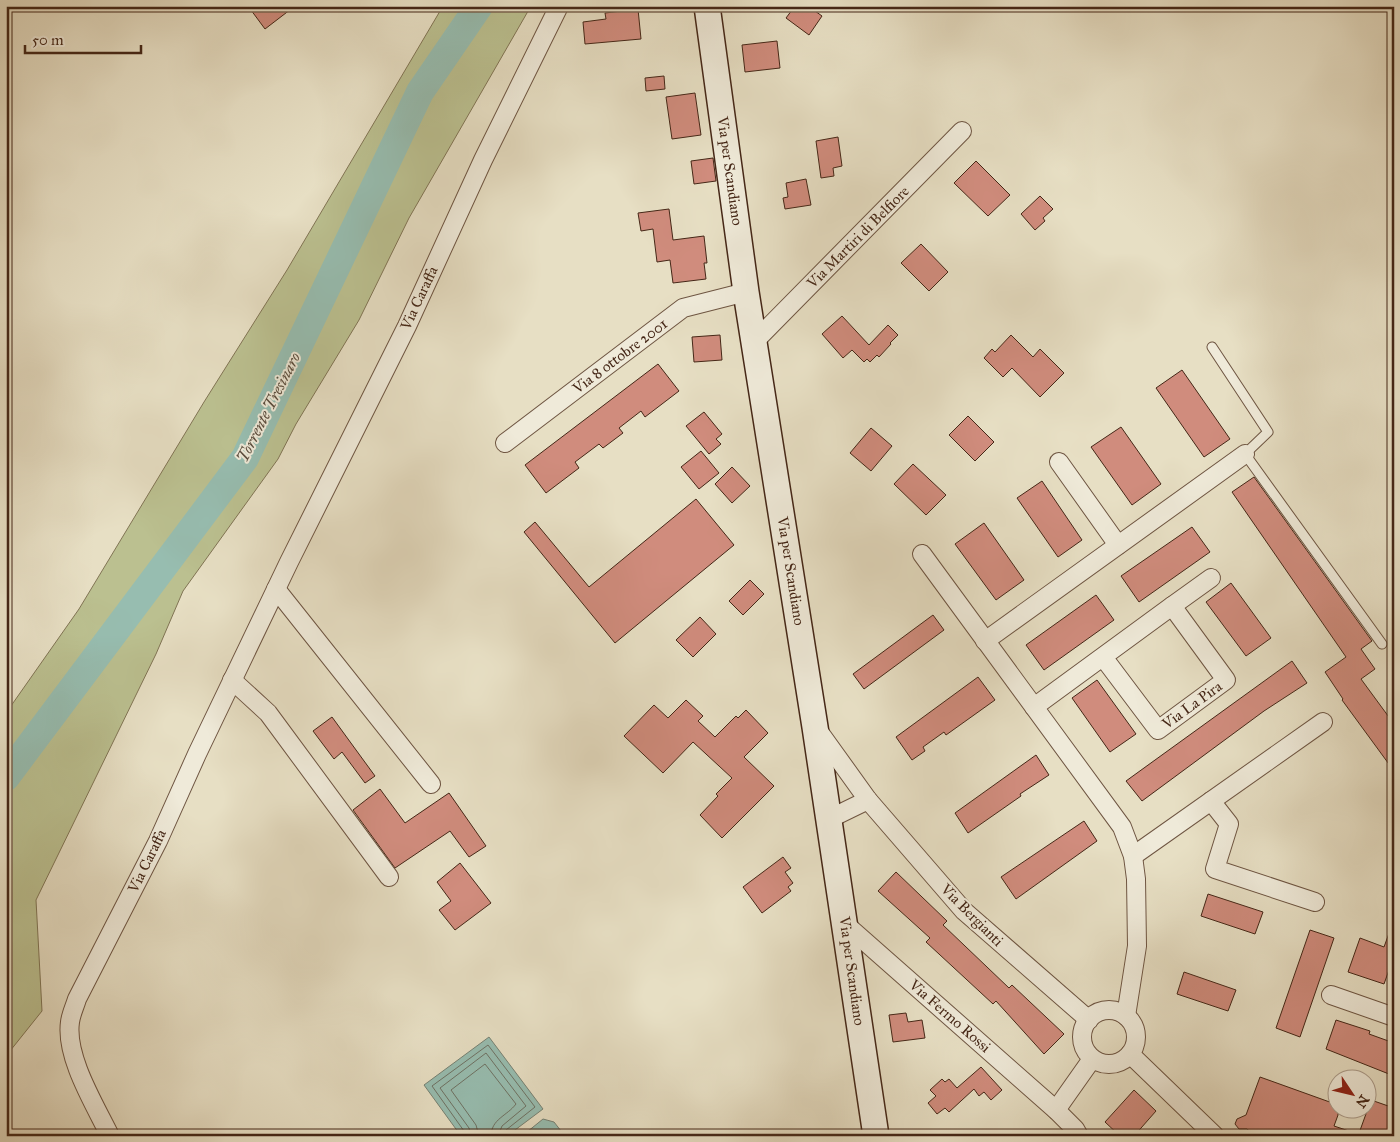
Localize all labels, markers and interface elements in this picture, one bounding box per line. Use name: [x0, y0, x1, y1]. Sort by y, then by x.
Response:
scale bar: [25, 22, 141, 54]
text: 50 m: [32, 31, 64, 49]
street label: Via per Scandiano: [713, 114, 747, 227]
street label: Via Martiri di Belfiore: [802, 182, 913, 293]
street label: Via Caraffa: [396, 263, 442, 333]
street label: Via 8 ottobre 2001: [568, 314, 671, 398]
water label: Torrente Tresinaro: [233, 349, 304, 465]
street label: Via per Scandiano: [773, 514, 809, 627]
street label: Via La Pira: [1158, 677, 1226, 733]
street label: Via Caraffa: [124, 826, 170, 896]
street label: Via Bergianti: [936, 879, 1007, 950]
street label: Via per Scandiano: [835, 914, 869, 1027]
street label: Via Fermo Rossi: [905, 975, 994, 1056]
north arrow: [1328, 1070, 1378, 1120]
text: N: [1352, 1091, 1373, 1111]

